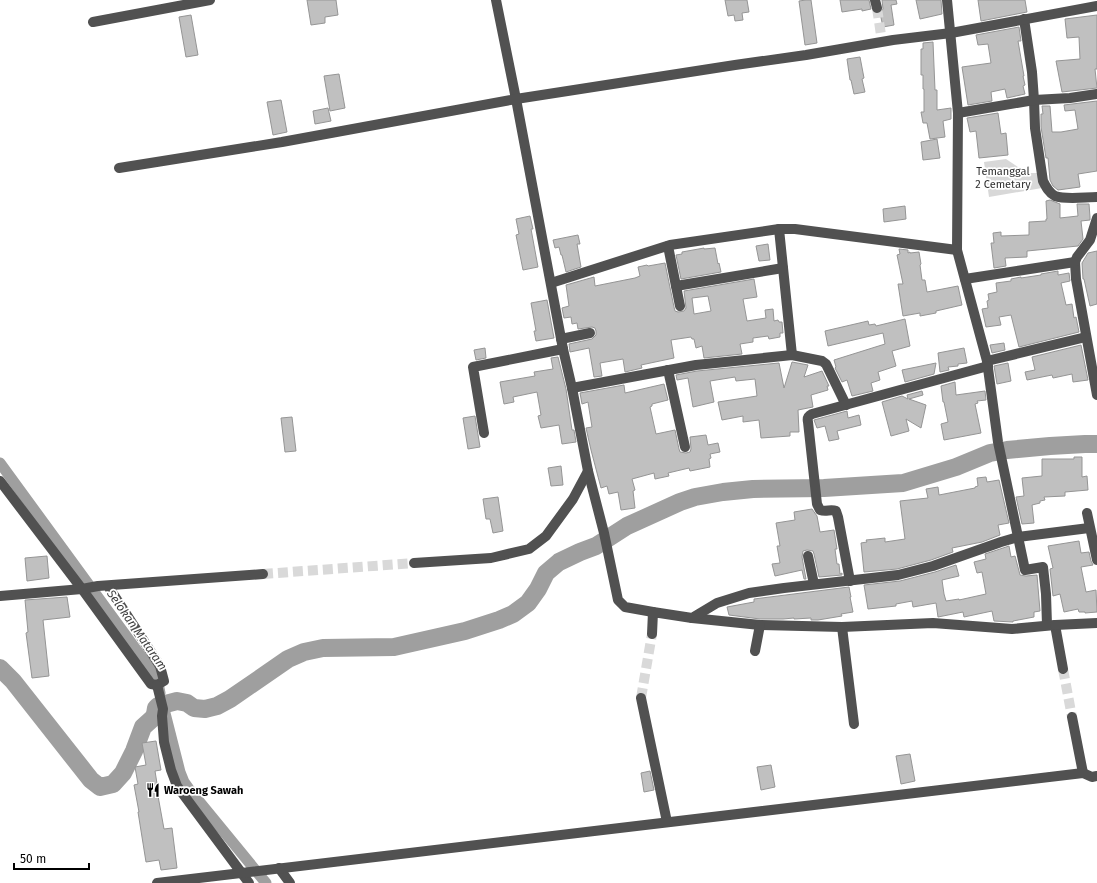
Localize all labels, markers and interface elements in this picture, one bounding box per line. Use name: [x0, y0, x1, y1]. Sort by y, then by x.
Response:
park label: Temanggal 2 Cemetary: [975, 165, 1031, 191]
water label: Selokan Mataram: [104, 586, 170, 673]
restaurant icon: Waroeng Sawah: [145, 782, 161, 798]
place label: Waroeng Sawah: [164, 784, 243, 797]
scale bar: [14, 845, 89, 871]
text: 50 m: [20, 852, 46, 866]

